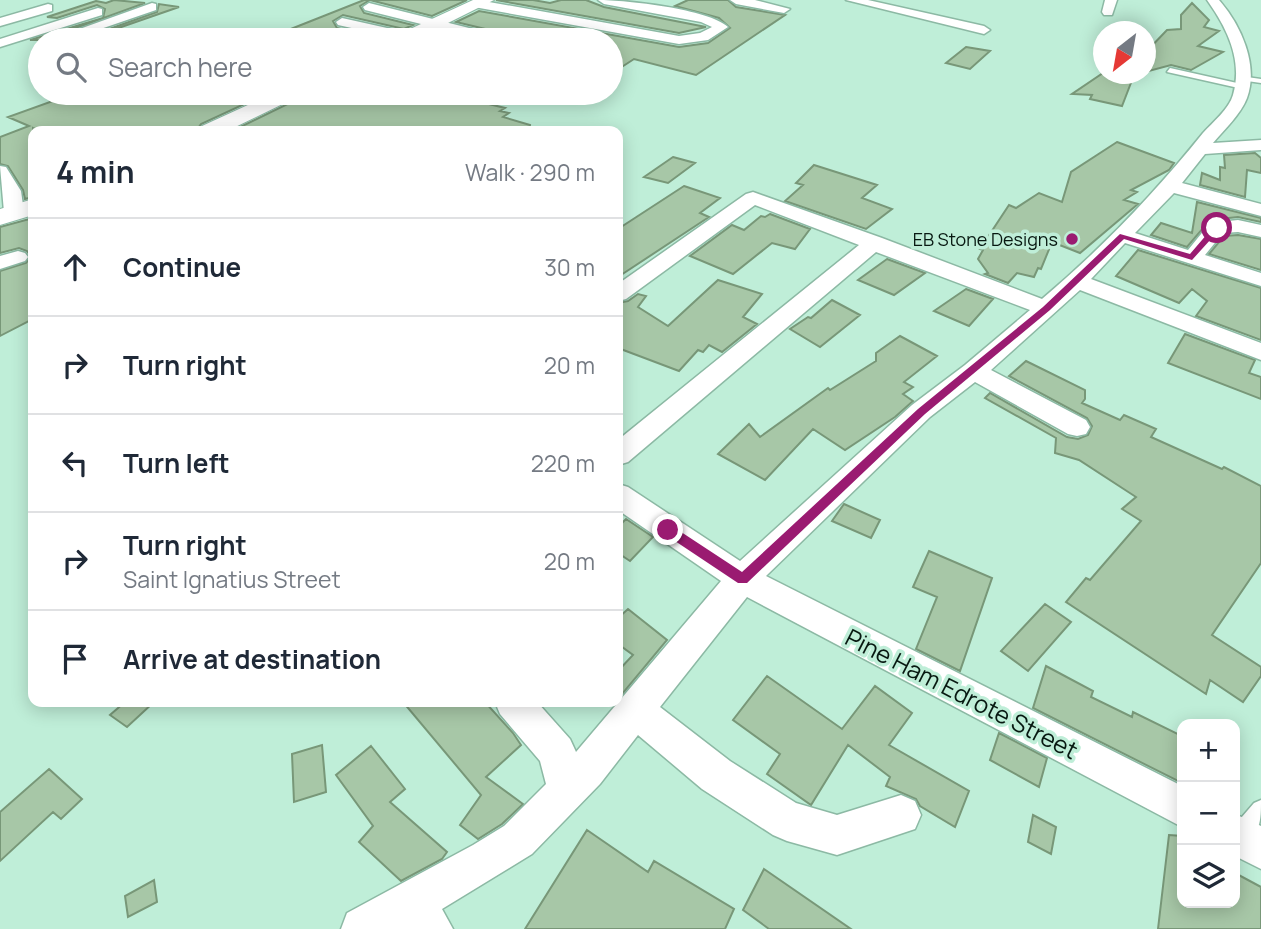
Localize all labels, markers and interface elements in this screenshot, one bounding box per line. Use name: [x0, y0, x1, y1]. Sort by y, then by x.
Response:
north arrow: [1093, 21, 1156, 84]
search box: [28, 28, 623, 105]
icon: search: [52, 48, 90, 86]
text: Search here: [108, 49, 253, 85]
text: 4 min: [56, 151, 134, 192]
text: Walk · 290 m: [465, 156, 595, 188]
route start: [1201, 212, 1232, 243]
place label: EB Stone Designs: [913, 227, 1058, 251]
marker: EB Stone Designs: [1064, 231, 1080, 247]
icon: ahead: [56, 248, 94, 286]
text: Continue: [123, 249, 241, 285]
text: 30 m: [544, 251, 595, 283]
icon: right: [56, 346, 94, 384]
text: Turn right: [123, 347, 247, 383]
text: 20 m: [544, 349, 595, 381]
icon: left: [56, 444, 94, 482]
text: Turn left: [123, 445, 230, 481]
text: 220 m: [531, 447, 595, 479]
route end: [652, 514, 683, 545]
text: Turn right: [123, 527, 247, 563]
icon: right: [56, 542, 94, 580]
text: 20 m: [544, 545, 595, 577]
text: Saint Ignatius Street: [123, 563, 341, 595]
street label: Pine Ham Edrote Street: [840, 620, 1084, 766]
icon: arrive: [56, 640, 94, 678]
text: Arrive at destination: [123, 641, 381, 677]
map controls: [1177, 719, 1240, 908]
button: +: [1177, 719, 1240, 782]
button: −: [1177, 782, 1240, 845]
button: layers: [1177, 845, 1240, 908]

